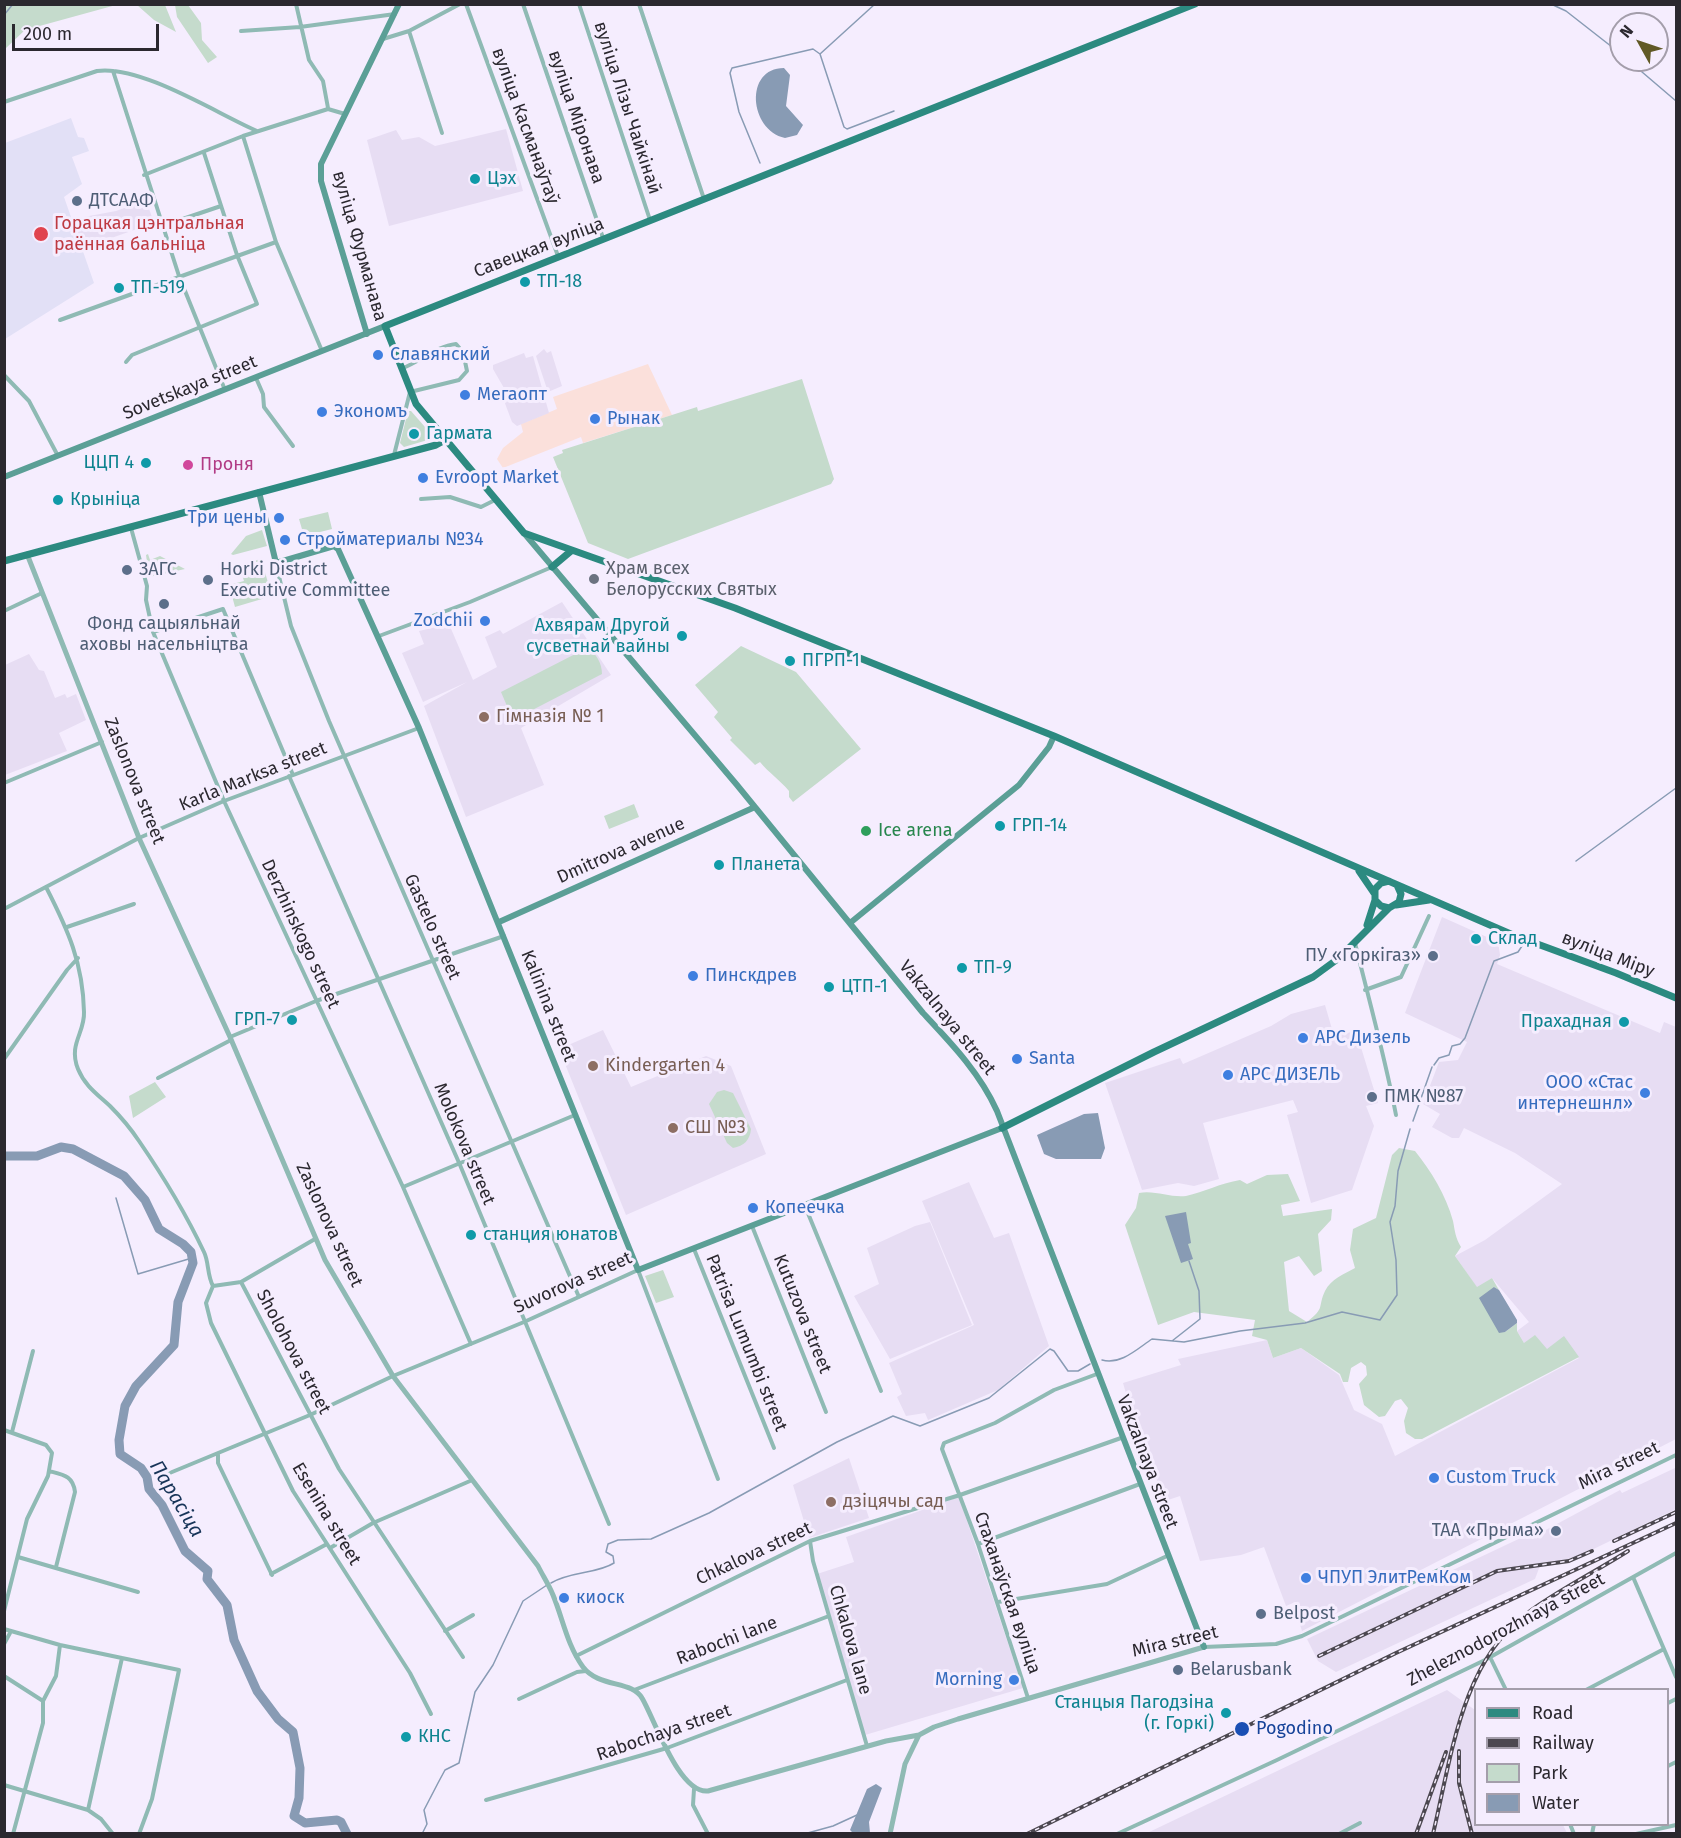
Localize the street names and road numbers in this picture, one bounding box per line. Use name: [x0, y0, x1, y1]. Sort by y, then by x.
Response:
street label: вуліца Лізы Чайкінай: [589, 19, 665, 197]
street label: вуліца Касманаўтаў: [487, 45, 563, 207]
street label: вуліца Міронава: [543, 47, 609, 187]
street label: вуліца Фурманава: [327, 168, 391, 324]
street label: Савецкая вуліца: [471, 213, 607, 283]
street label: Sovetskaya street: [120, 351, 260, 425]
street label: Zaslonova street: [99, 715, 169, 847]
street label: Karla Marksa street: [176, 738, 330, 816]
street label: Dmitrova avenue: [554, 813, 688, 889]
street label: Derzhinskogo street: [256, 856, 344, 1012]
street label: Gastelo street: [399, 871, 465, 983]
street label: вуліца Міру: [1559, 927, 1657, 983]
street label: Kalinina street: [516, 947, 580, 1065]
street label: Vakzalnaya street: [894, 956, 1000, 1080]
street label: Molokova street: [429, 1080, 499, 1208]
street label: Zaslonova street: [291, 1160, 367, 1290]
street label: Suvorova street: [511, 1247, 635, 1319]
street label: Patrisa Lumumbi street: [701, 1251, 791, 1435]
street label: Kutuzova street: [768, 1251, 836, 1377]
street label: Sholohova street: [251, 1286, 335, 1418]
street label: Vakzalnaya street: [1112, 1392, 1182, 1532]
street label: Mira street: [1575, 1437, 1663, 1495]
street label: Esenina street: [287, 1459, 365, 1569]
street label: Стаханаўская вуліца: [969, 1509, 1045, 1677]
street label: Chkalova street: [693, 1518, 815, 1590]
street label: Zheleznodorozhnaya street: [1404, 1569, 1608, 1691]
street label: Chkalova lane: [824, 1583, 876, 1697]
street label: Rabochi lane: [674, 1612, 780, 1670]
street label: Mira street: [1130, 1622, 1220, 1662]
street label: Rabochaya street: [594, 1700, 734, 1766]

